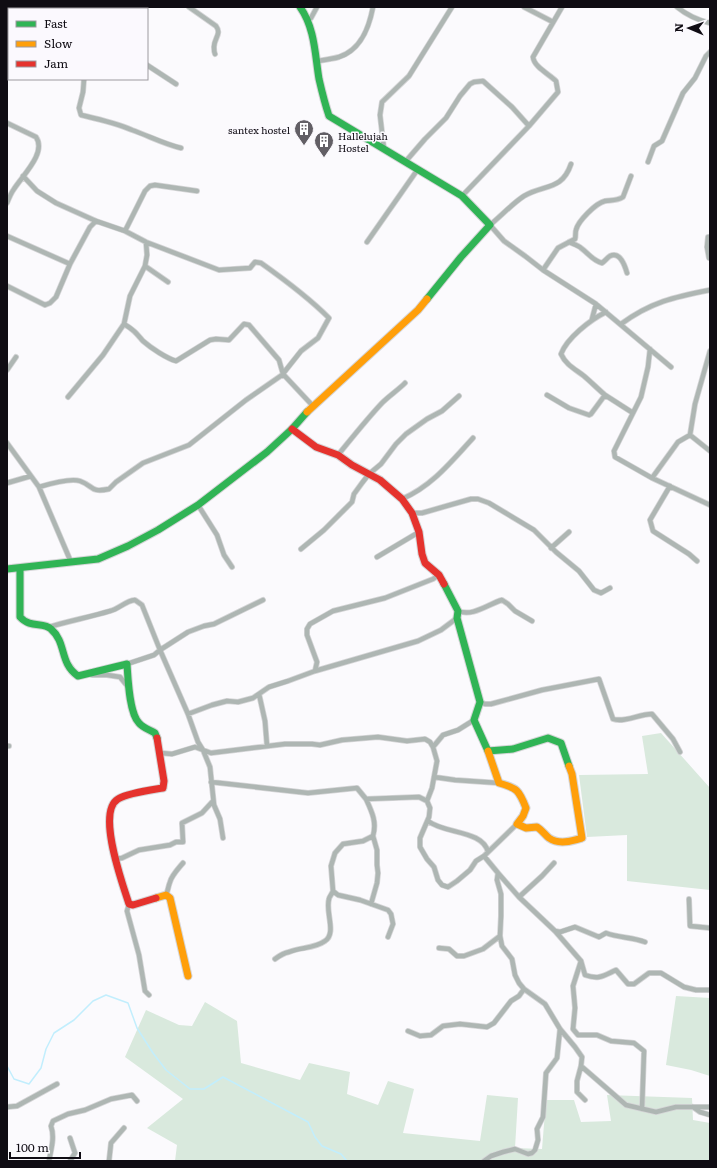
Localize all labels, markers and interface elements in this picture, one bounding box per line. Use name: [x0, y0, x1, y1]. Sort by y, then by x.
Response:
legend: [8, 8, 148, 80]
north arrow: [669, 8, 709, 48]
text: Fast: [44, 14, 68, 32]
text: N: [670, 23, 686, 33]
text: Slow: [44, 34, 73, 52]
text: Jam: [44, 54, 69, 72]
building icon: santex hostel: [293, 118, 315, 146]
place label: santex hostel: [228, 122, 291, 137]
place label: Hallelujah Hostel: [338, 128, 388, 155]
building icon: Hallelujah Hostel: [313, 130, 335, 158]
scale bar: [10, 1134, 80, 1160]
text: 100 m: [16, 1138, 49, 1156]

